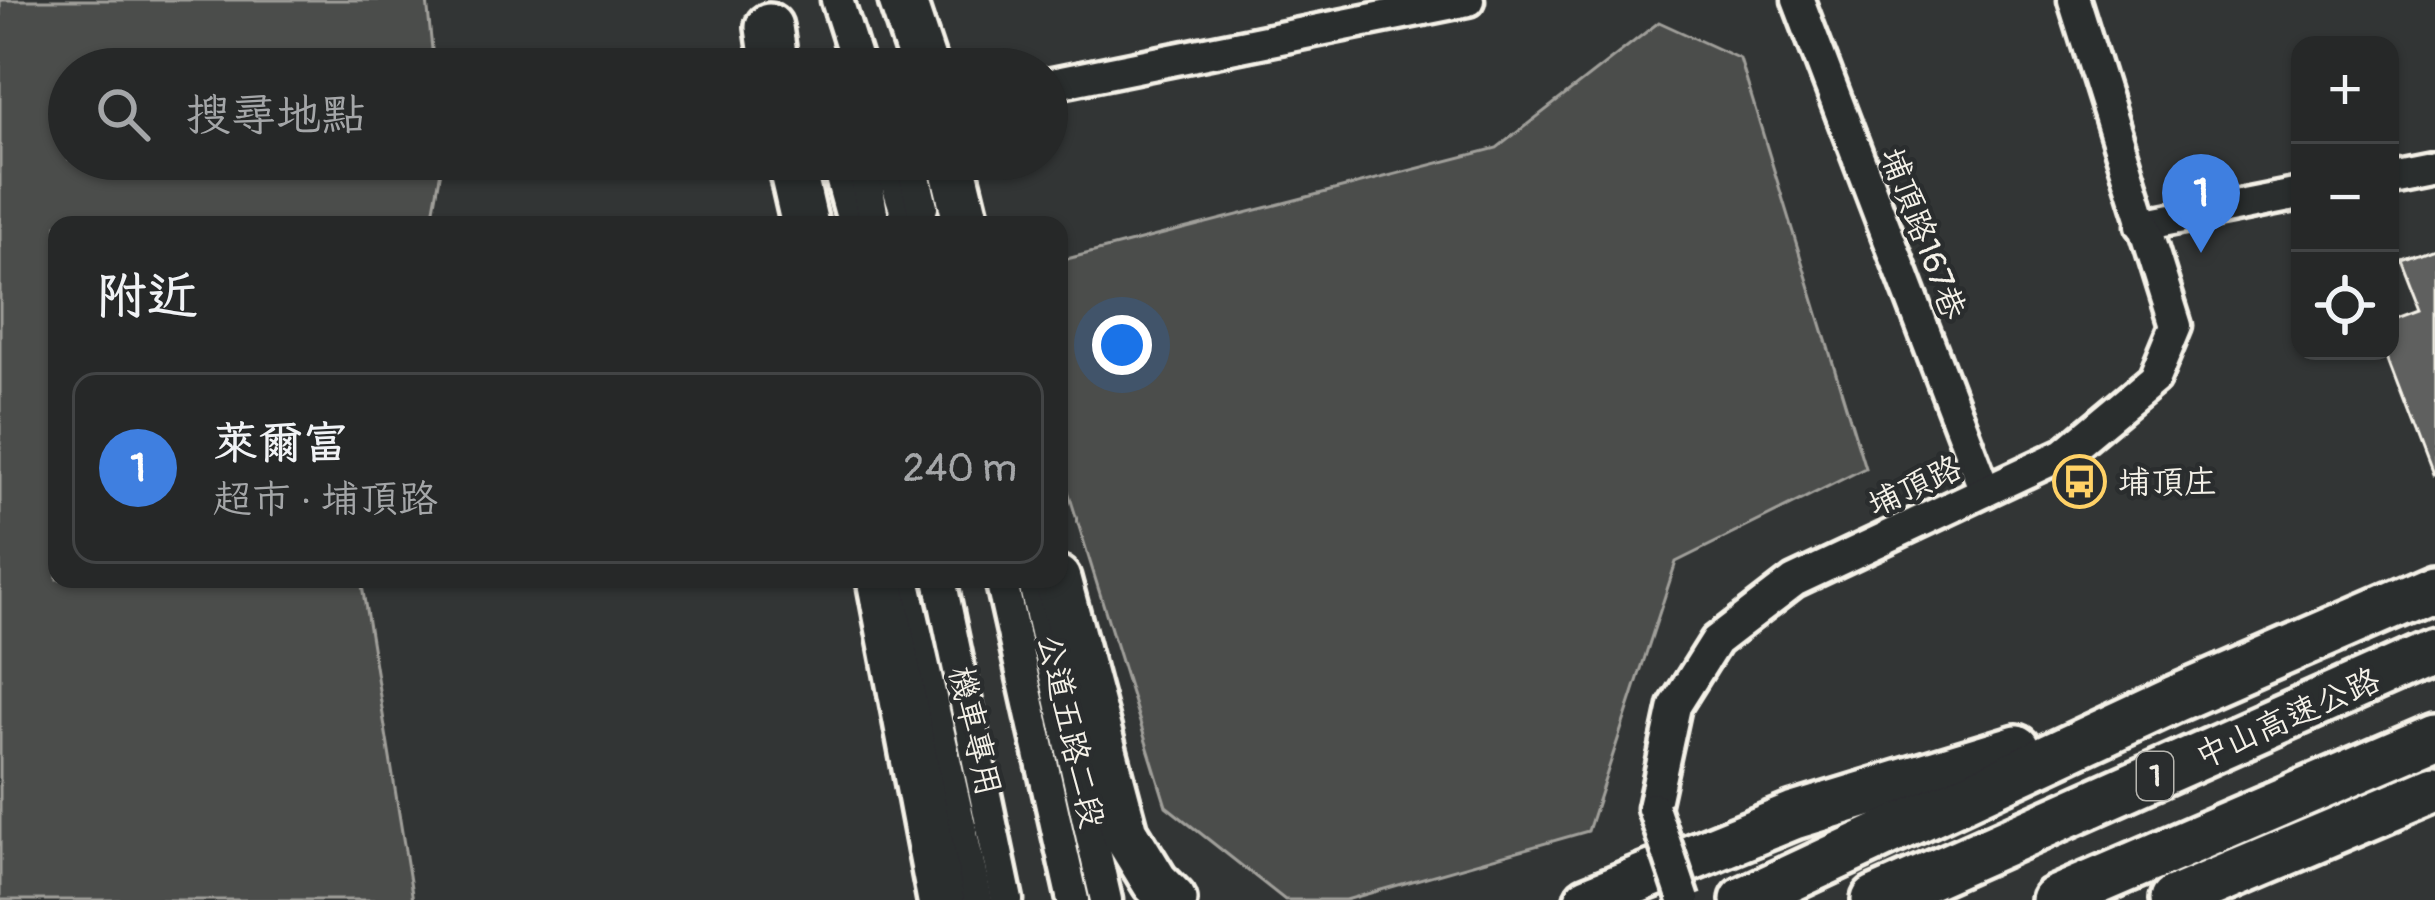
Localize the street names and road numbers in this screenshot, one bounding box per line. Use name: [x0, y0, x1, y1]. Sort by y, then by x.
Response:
street label: 埔頂路167巷: [1871, 142, 1974, 325]
street label: 埔頂路: [1861, 447, 1968, 526]
street label: 公道五路二段: [1028, 630, 1113, 832]
street label: 中山高速公路: [2189, 659, 2386, 777]
street label: 機車專用: [940, 662, 1009, 800]
road number: 1: [2137, 752, 2173, 800]

